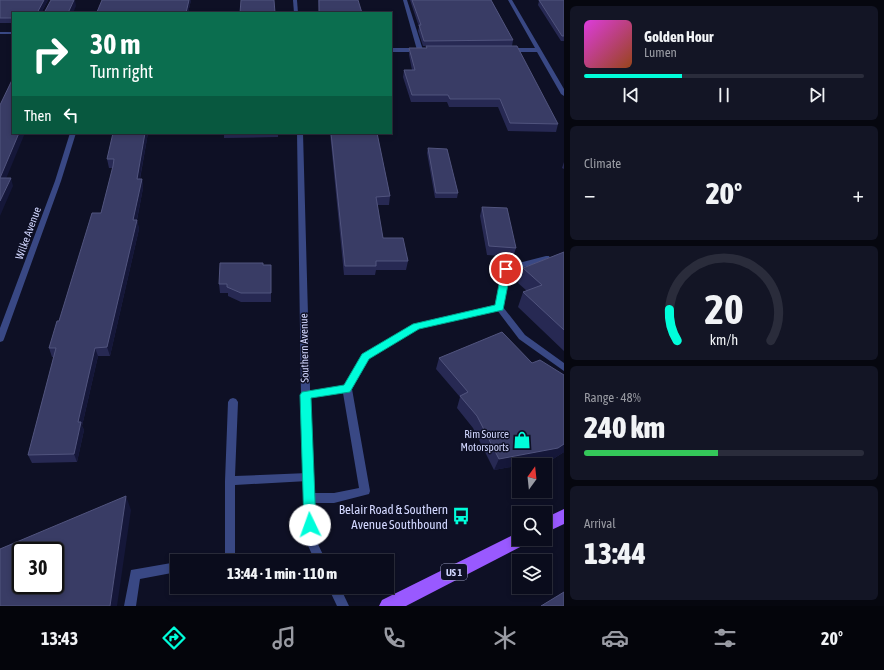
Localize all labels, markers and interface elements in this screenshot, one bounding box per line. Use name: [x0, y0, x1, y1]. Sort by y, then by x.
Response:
icon: right: [24, 28, 76, 80]
text: 30 m: [90, 28, 140, 60]
text: Golden Hour: [644, 28, 714, 45]
text: Lumen: [644, 45, 677, 60]
text: Turn right: [90, 61, 153, 82]
icon: previous: [620, 84, 642, 106]
icon: pause: [713, 84, 735, 106]
icon: next: [806, 84, 828, 106]
icon: left: [60, 104, 82, 126]
text: Then: [24, 107, 52, 124]
text: Climate: [584, 156, 621, 171]
text: 20°: [706, 176, 742, 210]
text: −: [584, 181, 595, 207]
text: +: [853, 181, 864, 207]
street label: Wilke Avenue: [13, 205, 43, 261]
pin: [489, 252, 523, 286]
icon: arrive: [495, 258, 517, 280]
text: 20: [704, 285, 744, 333]
street label: Southern Avenue: [297, 313, 311, 383]
text: km/h: [710, 332, 738, 348]
text: Range · 48%: [584, 390, 641, 405]
text: 240 km: [584, 410, 665, 444]
place label: Rim Source Motorsports: [461, 428, 509, 453]
shop icon: Rim Source Motorsports: [512, 430, 532, 450]
north arrow: [512, 458, 552, 498]
map controls: [512, 458, 552, 594]
place label: Belair Road & Southern Avenue Southbound: [339, 502, 448, 532]
position arrow: [289, 504, 331, 546]
bus stop icon: Belair Road & Southern Avenue Southbound: [451, 506, 471, 526]
button: search: [512, 506, 552, 546]
text: Arrival: [584, 516, 616, 531]
text: 13:44: [584, 536, 646, 570]
speed limit sign: 30: [12, 542, 64, 594]
button: layers: [512, 554, 552, 594]
road number: US 1: [441, 564, 467, 580]
text: 13:44 · 1 min · 110 m: [227, 565, 337, 582]
icon: directions: [160, 624, 188, 652]
icon: music: [270, 624, 298, 652]
icon: phone: [380, 624, 408, 652]
icon: climate: [491, 624, 519, 652]
icon: car: [601, 624, 629, 652]
icon: filters: [711, 624, 739, 652]
text: 13:43: [41, 628, 78, 649]
text: 20°: [821, 628, 843, 649]

